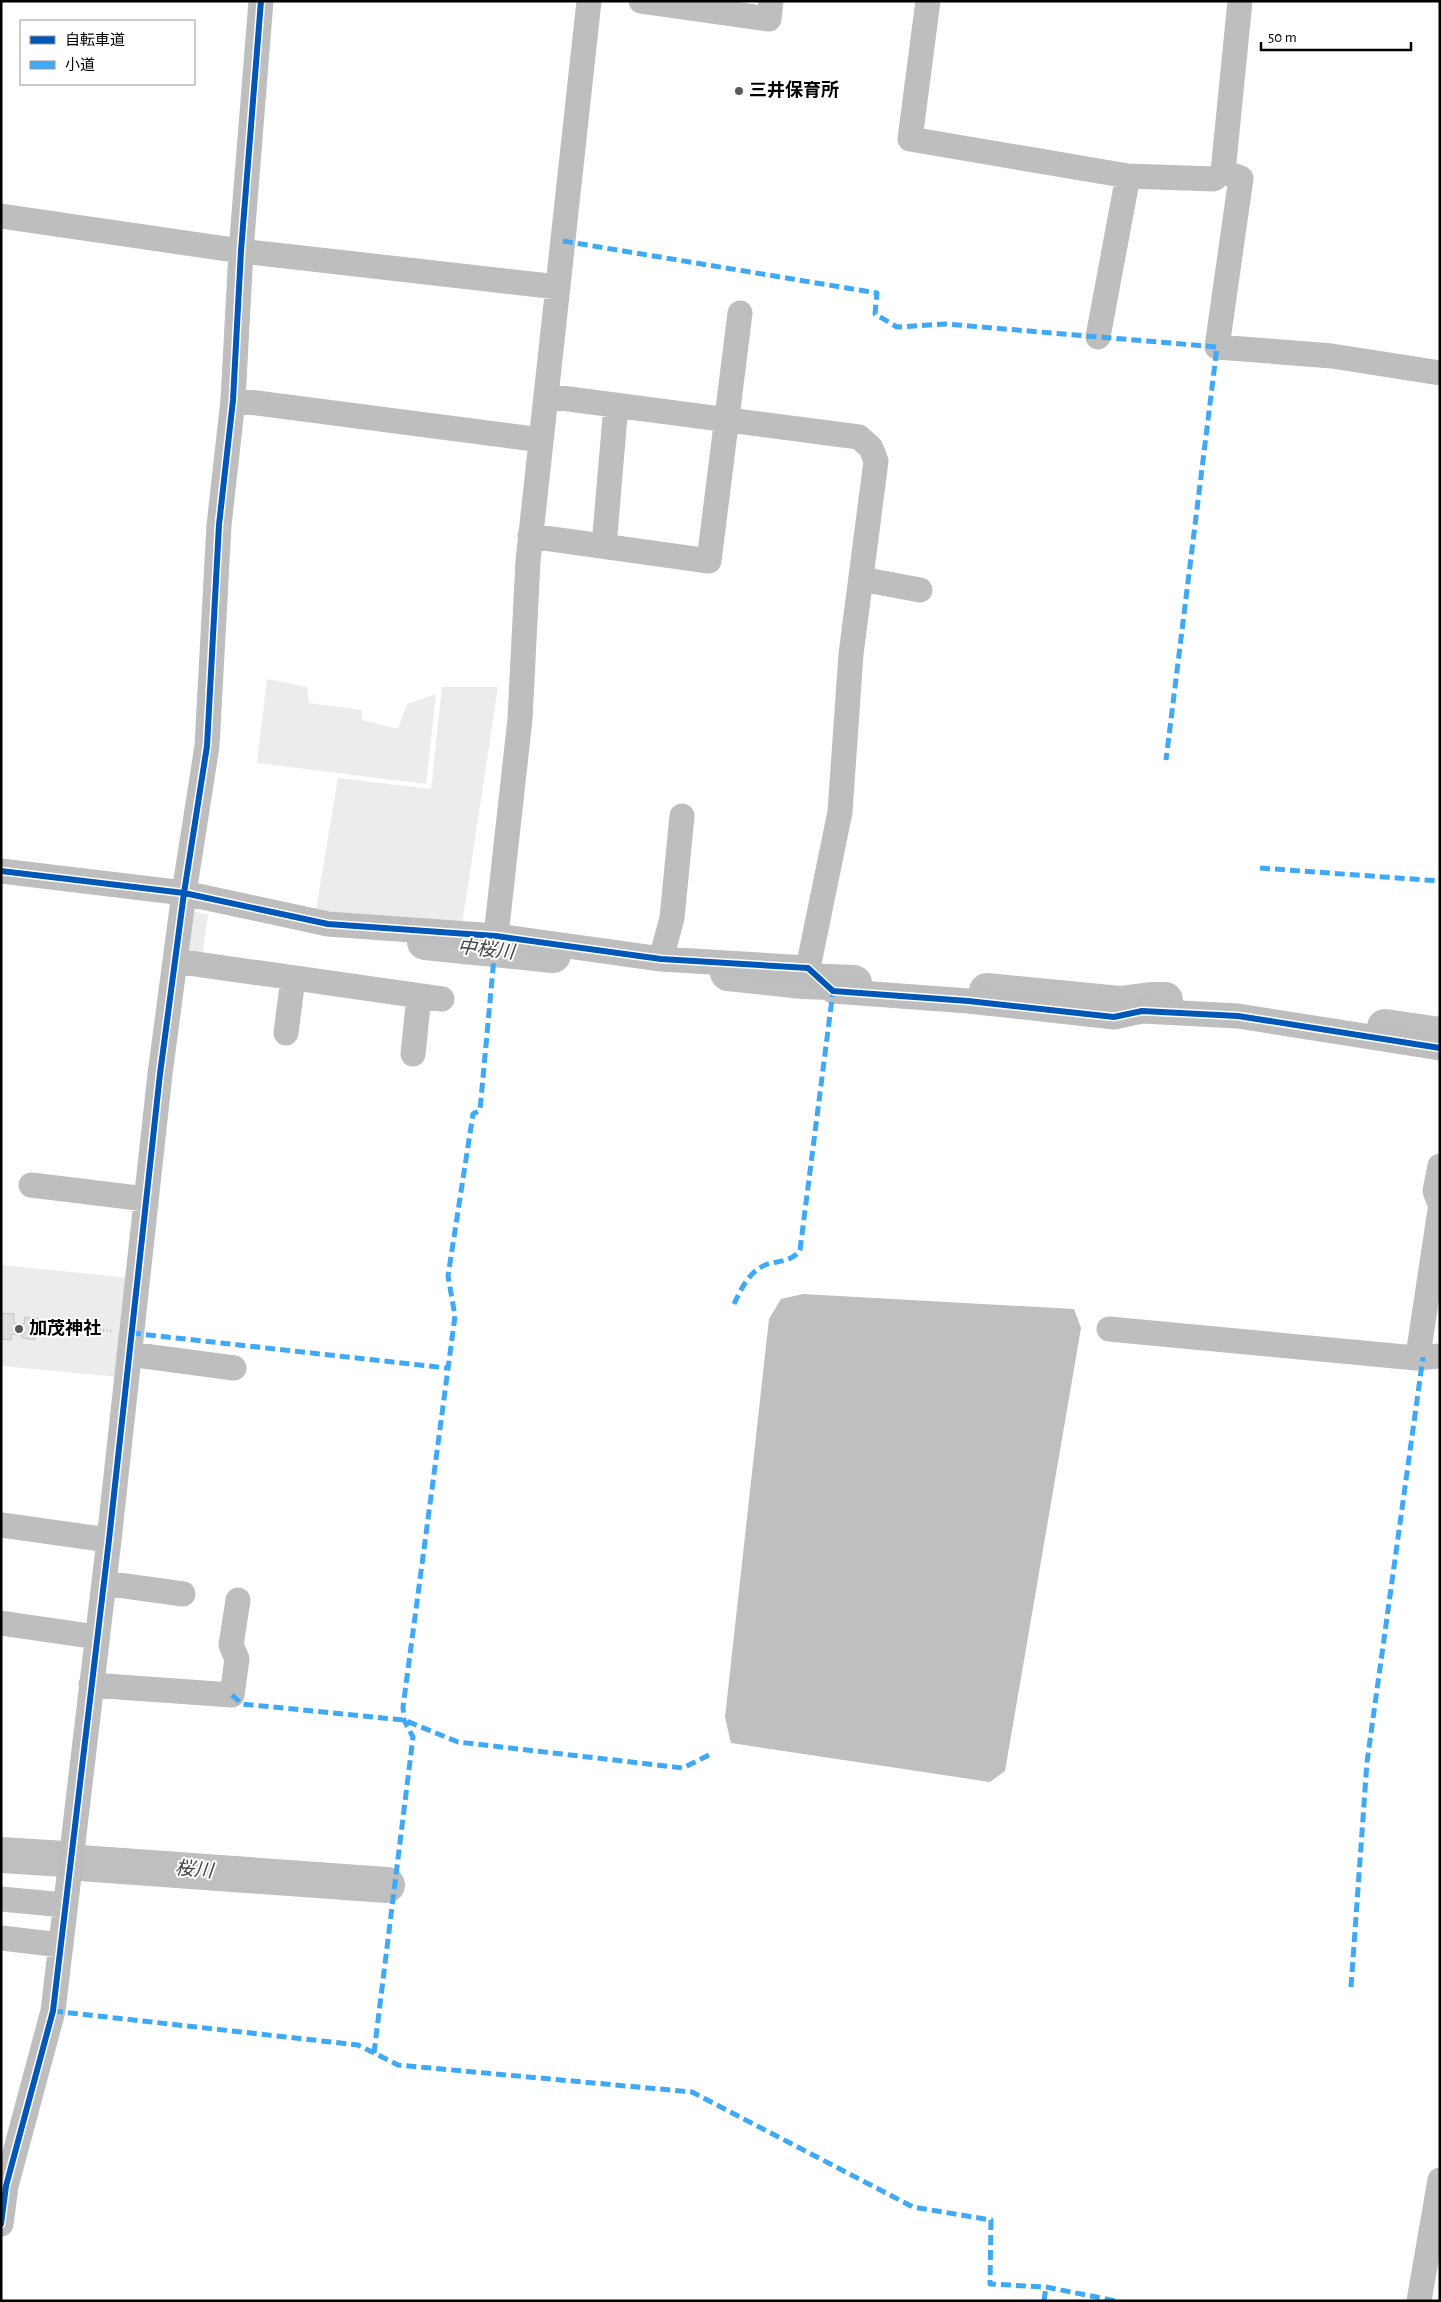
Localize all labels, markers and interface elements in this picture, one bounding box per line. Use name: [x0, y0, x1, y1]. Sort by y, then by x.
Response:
legend: [20, 20, 195, 85]
scale bar: [1261, 20, 1411, 52]
text: 50 m: [1268, 30, 1297, 45]
text: 自転車道: [65, 32, 125, 48]
text: 小道: [65, 57, 95, 73]
place label: 三井保育所: [749, 80, 839, 100]
marker: 三井保育所: [733, 85, 745, 97]
water label: 中桜川: [457, 937, 517, 963]
place label: 加茂神社: [29, 1318, 101, 1338]
marker: 加茂神社: [13, 1323, 25, 1335]
water label: 桜川: [174, 1858, 216, 1881]

